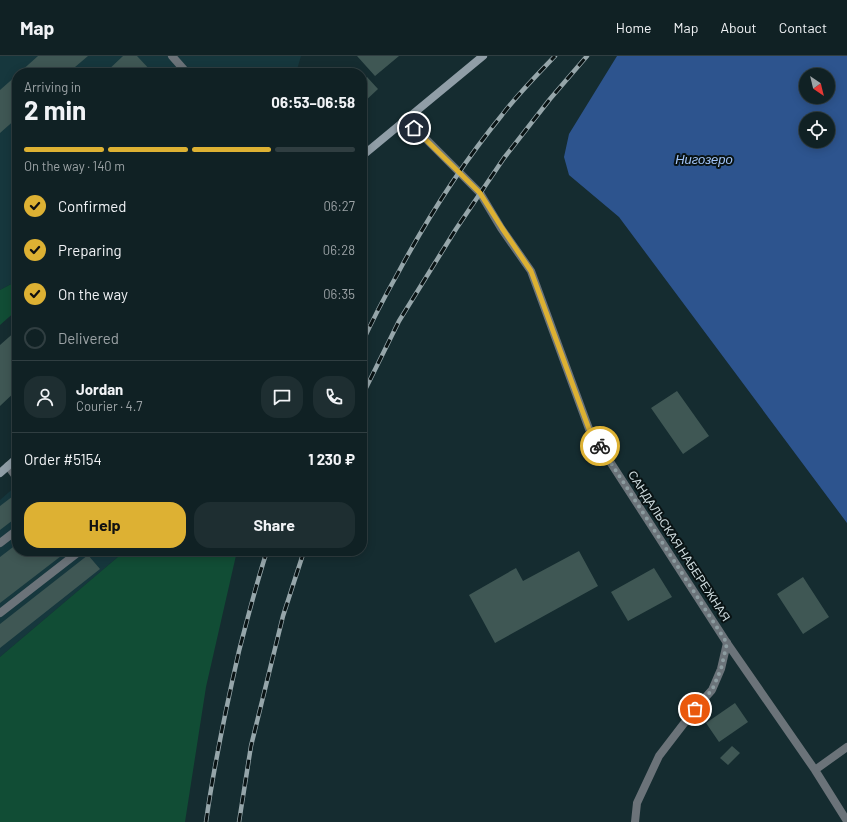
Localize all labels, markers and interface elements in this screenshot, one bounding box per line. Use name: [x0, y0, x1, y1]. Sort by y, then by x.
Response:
text: Map: [20, 16, 54, 39]
text: Home: [616, 19, 652, 36]
text: Map: [674, 19, 698, 36]
text: About: [720, 19, 757, 36]
text: Contact: [779, 19, 827, 36]
north arrow: [799, 68, 835, 104]
map controls: [799, 68, 835, 148]
text: Arriving in: [24, 79, 81, 95]
text: 06:53–06:58: [271, 93, 355, 111]
text: 2 min: [24, 94, 86, 125]
pin: [397, 111, 431, 145]
button: locate: [799, 112, 835, 148]
icon: home: [403, 117, 425, 139]
water label: Нигозеро: [675, 151, 733, 167]
text: On the way · 140 m: [24, 158, 125, 174]
icon: check: [24, 195, 46, 217]
text: Confirmed: [58, 197, 126, 215]
text: 06:27: [323, 198, 355, 214]
icon: check: [24, 239, 46, 261]
text: Preparing: [58, 241, 122, 259]
text: 06:28: [323, 242, 355, 258]
icon: check: [24, 283, 46, 305]
text: On the way: [58, 285, 128, 303]
text: 06:35: [323, 286, 355, 302]
text: Delivered: [58, 329, 119, 347]
button: person: [24, 376, 66, 418]
button: chat: [261, 376, 303, 418]
button: phone: [313, 376, 355, 418]
text: Jordan: [76, 380, 123, 398]
text: Courier · 4.7: [76, 398, 143, 414]
courier: [580, 426, 620, 466]
icon: bike: [589, 435, 611, 457]
text: Order #5154: [24, 450, 102, 468]
text: 1 230 ₽: [308, 450, 355, 468]
street label: САНДАЛЬСКАЯ НАБЕРЕЖНАЯ: [625, 468, 734, 624]
button: Help: [24, 502, 186, 548]
button: Share: [194, 502, 355, 548]
pin: [678, 692, 712, 726]
icon: bag: [684, 698, 706, 720]

